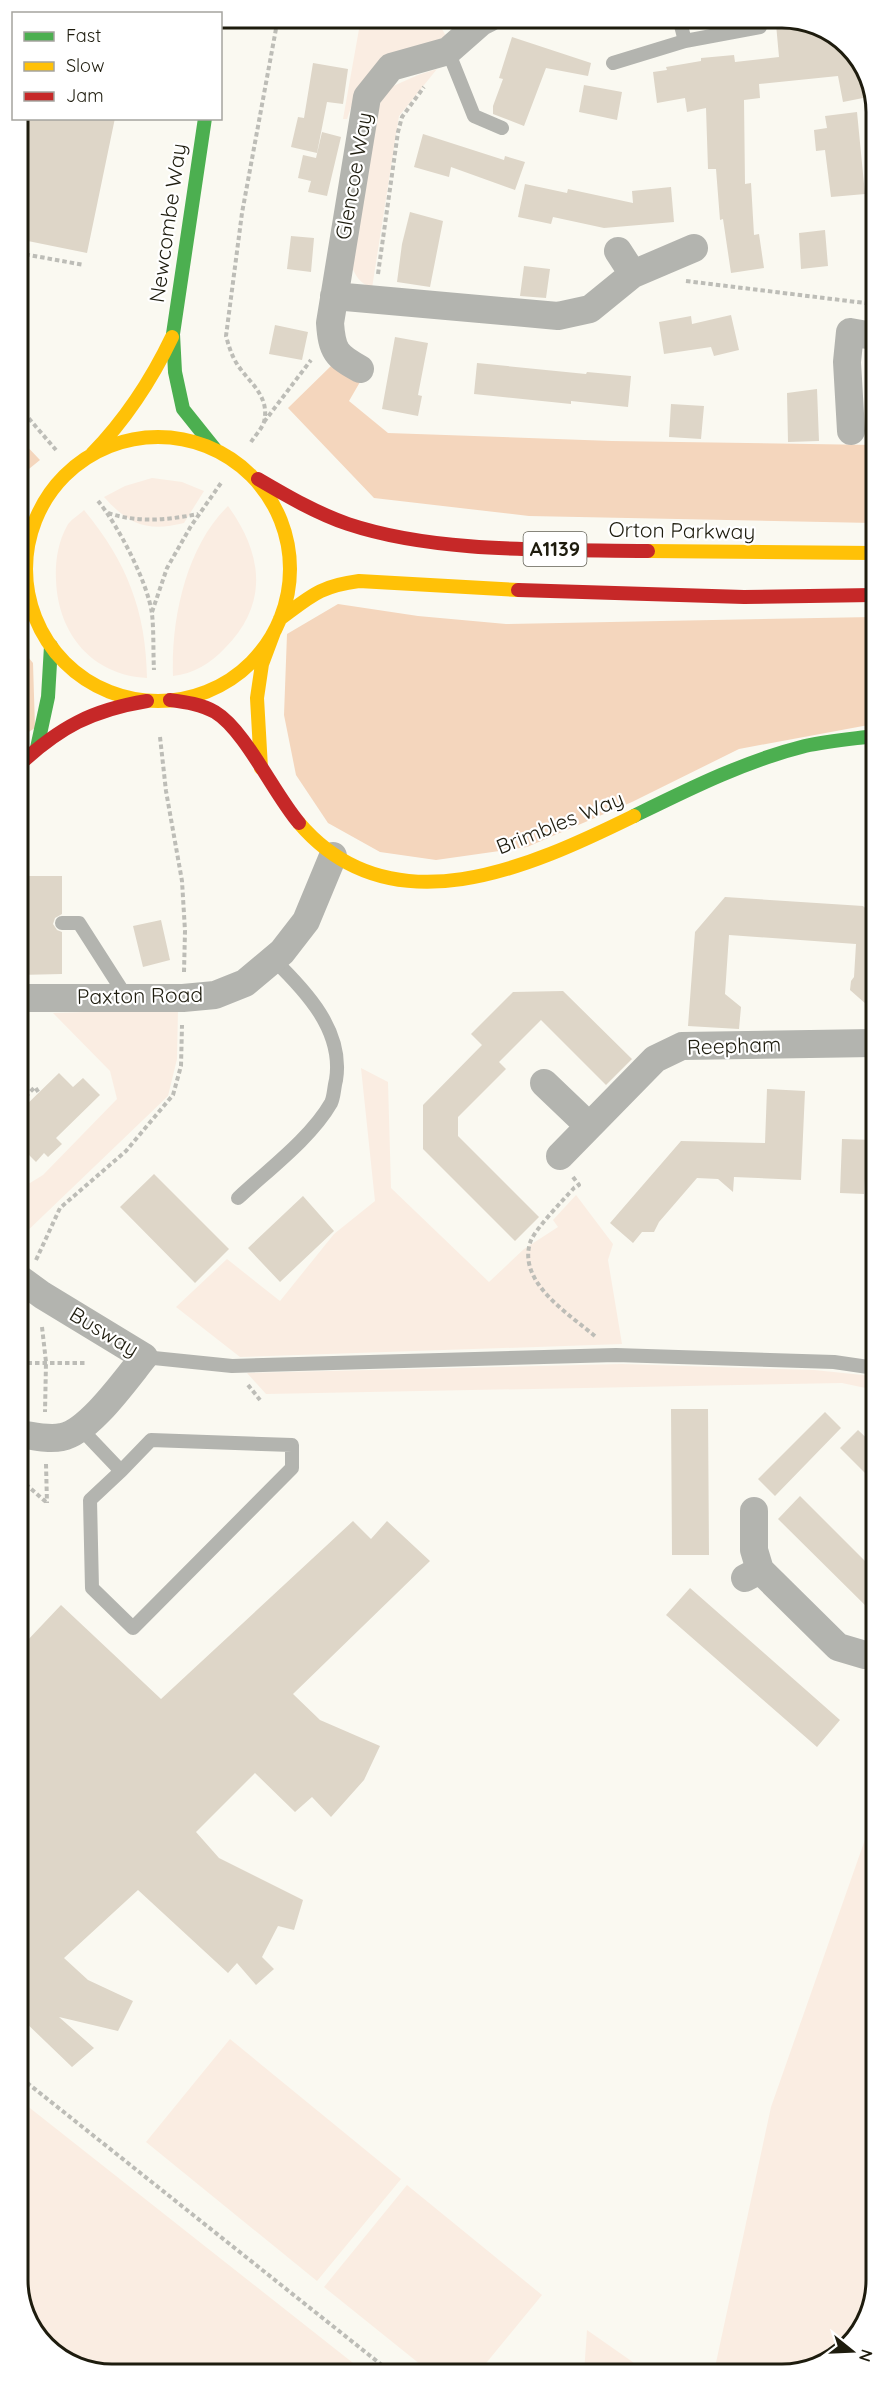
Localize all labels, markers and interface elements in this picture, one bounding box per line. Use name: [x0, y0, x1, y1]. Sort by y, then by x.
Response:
legend: [12, 12, 222, 120]
text: Fast: [66, 24, 101, 47]
text: Slow: [66, 54, 104, 77]
text: Jam: [66, 84, 104, 107]
street label: Glencoe Way: [329, 110, 377, 242]
street label: Newcombe Way: [143, 141, 191, 304]
street label: Orton Parkway: [608, 516, 756, 544]
road number: A1139: [524, 532, 586, 566]
street label: Brimbles Way: [492, 785, 627, 859]
street label: Paxton Road: [77, 981, 203, 1009]
street label: Reepham: [686, 1030, 782, 1060]
street label: Busway: [65, 1300, 144, 1362]
north arrow: [822, 2321, 882, 2381]
text: N: [855, 2347, 878, 2364]

